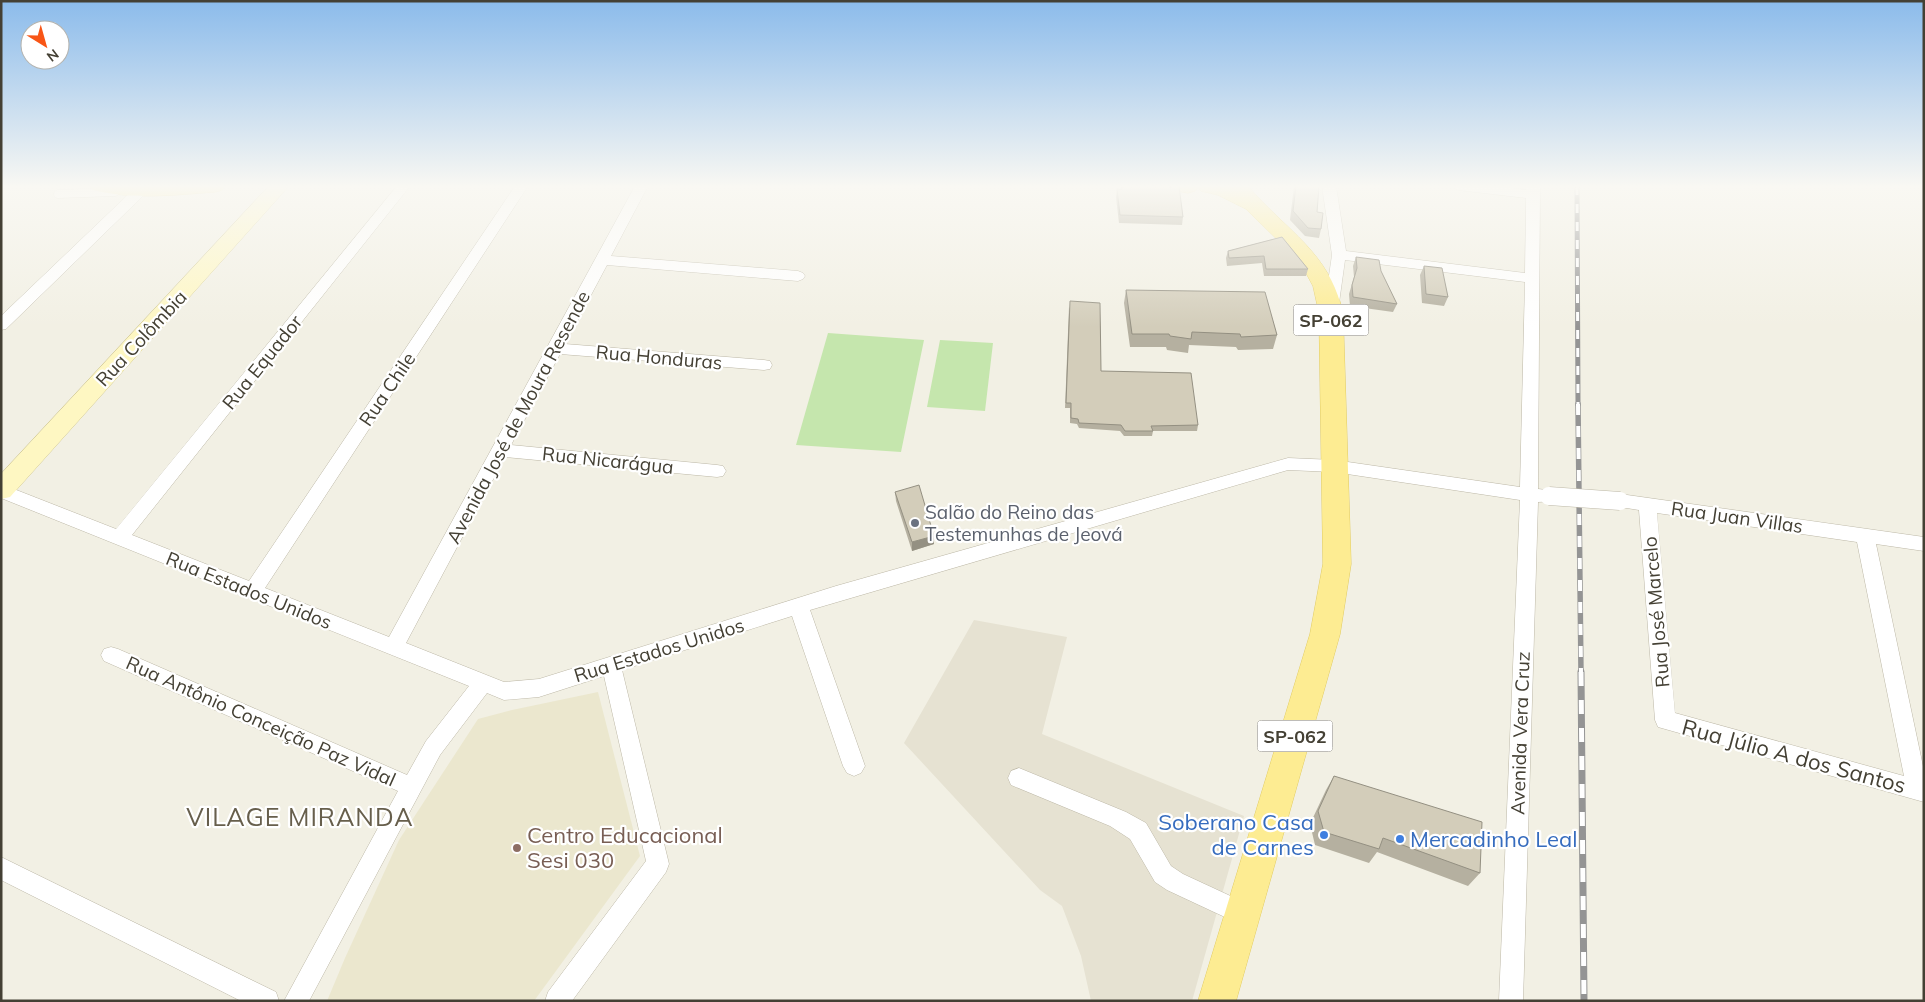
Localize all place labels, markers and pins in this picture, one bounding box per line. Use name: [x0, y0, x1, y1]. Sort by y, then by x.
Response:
place label: Salão do Reino das Testemunhas de Jeová: [925, 500, 1123, 546]
marker: Salão do Reino das Testemunhas de Jeová: [909, 517, 921, 529]
place label: Soberano Casa de Carnes: [1158, 808, 1314, 861]
place label: Centro Educacional Sesi 030: [527, 821, 723, 874]
place label: Mercadinho Leal: [1410, 825, 1578, 853]
marker: Soberano Casa de Carnes: [1318, 829, 1330, 841]
marker: Mercadinho Leal: [1394, 833, 1406, 845]
marker: Centro Educacional Sesi 030: [511, 842, 523, 854]

